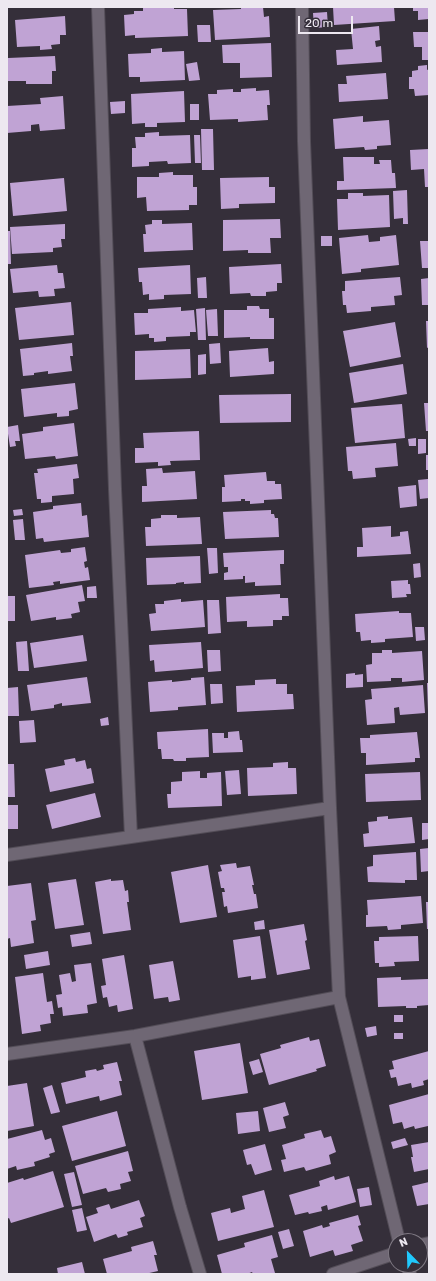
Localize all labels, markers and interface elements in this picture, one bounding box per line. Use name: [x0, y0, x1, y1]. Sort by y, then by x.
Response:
scale bar: [300, 8, 355, 34]
text: 20 m: [305, 16, 333, 30]
north arrow: [388, 1233, 428, 1273]
text: N: [397, 1235, 410, 1250]

